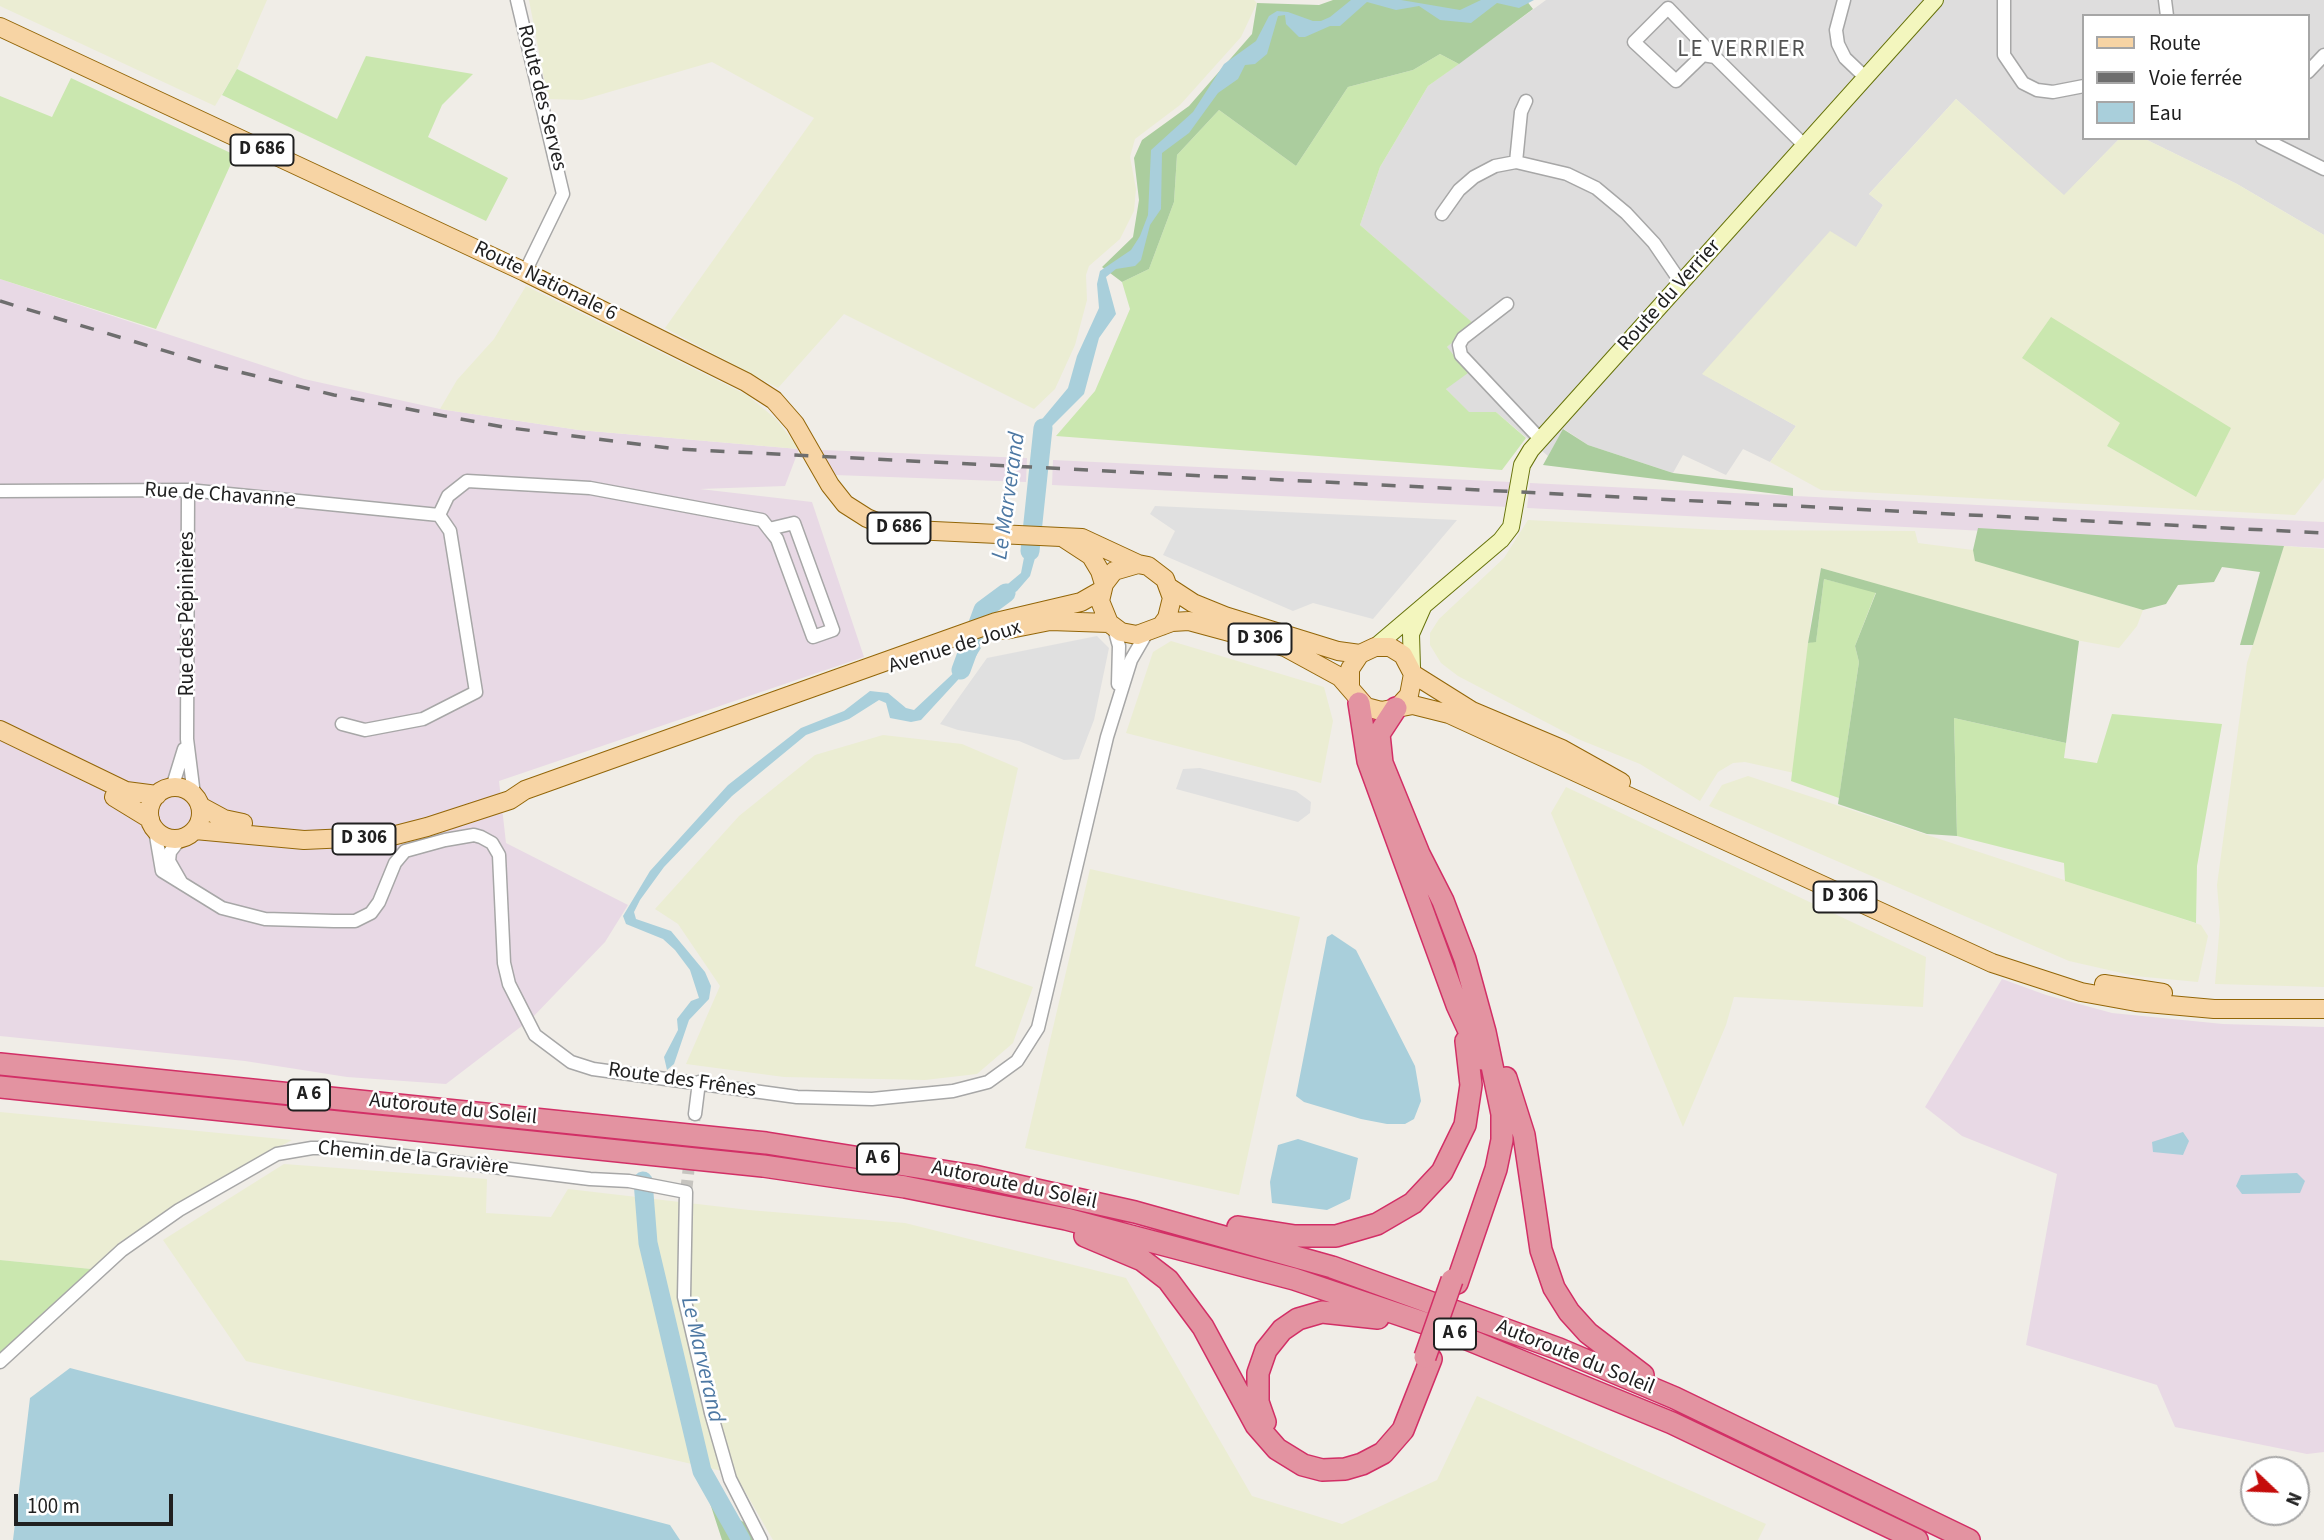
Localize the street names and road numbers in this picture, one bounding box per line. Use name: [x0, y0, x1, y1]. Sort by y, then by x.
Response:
street label: Route des Serves: [511, 22, 571, 174]
road number: D 686: [230, 134, 294, 166]
street label: Route du Verrier: [1613, 235, 1727, 357]
street label: Route Nationale 6: [469, 236, 621, 328]
street label: Rue de Chavanne: [143, 478, 297, 514]
road number: D 686: [867, 512, 930, 544]
street label: Rue des Pépinières: [175, 531, 201, 697]
street label: Avenue de Joux: [886, 616, 1024, 680]
road number: D 306: [1228, 624, 1292, 654]
road number: D 306: [332, 824, 396, 854]
road number: D 306: [1814, 882, 1876, 912]
street label: Route des Frênes: [606, 1058, 758, 1104]
road number: A 6: [288, 1079, 330, 1110]
street label: Autoroute du Soleil: [368, 1089, 538, 1131]
street label: Chemin de la Gravière: [316, 1136, 510, 1182]
road number: A 6: [857, 1144, 899, 1175]
street label: Autoroute du Soleil: [929, 1156, 1099, 1216]
street label: Autoroute du Soleil: [1492, 1315, 1658, 1401]
road number: A 6: [1434, 1318, 1476, 1350]

